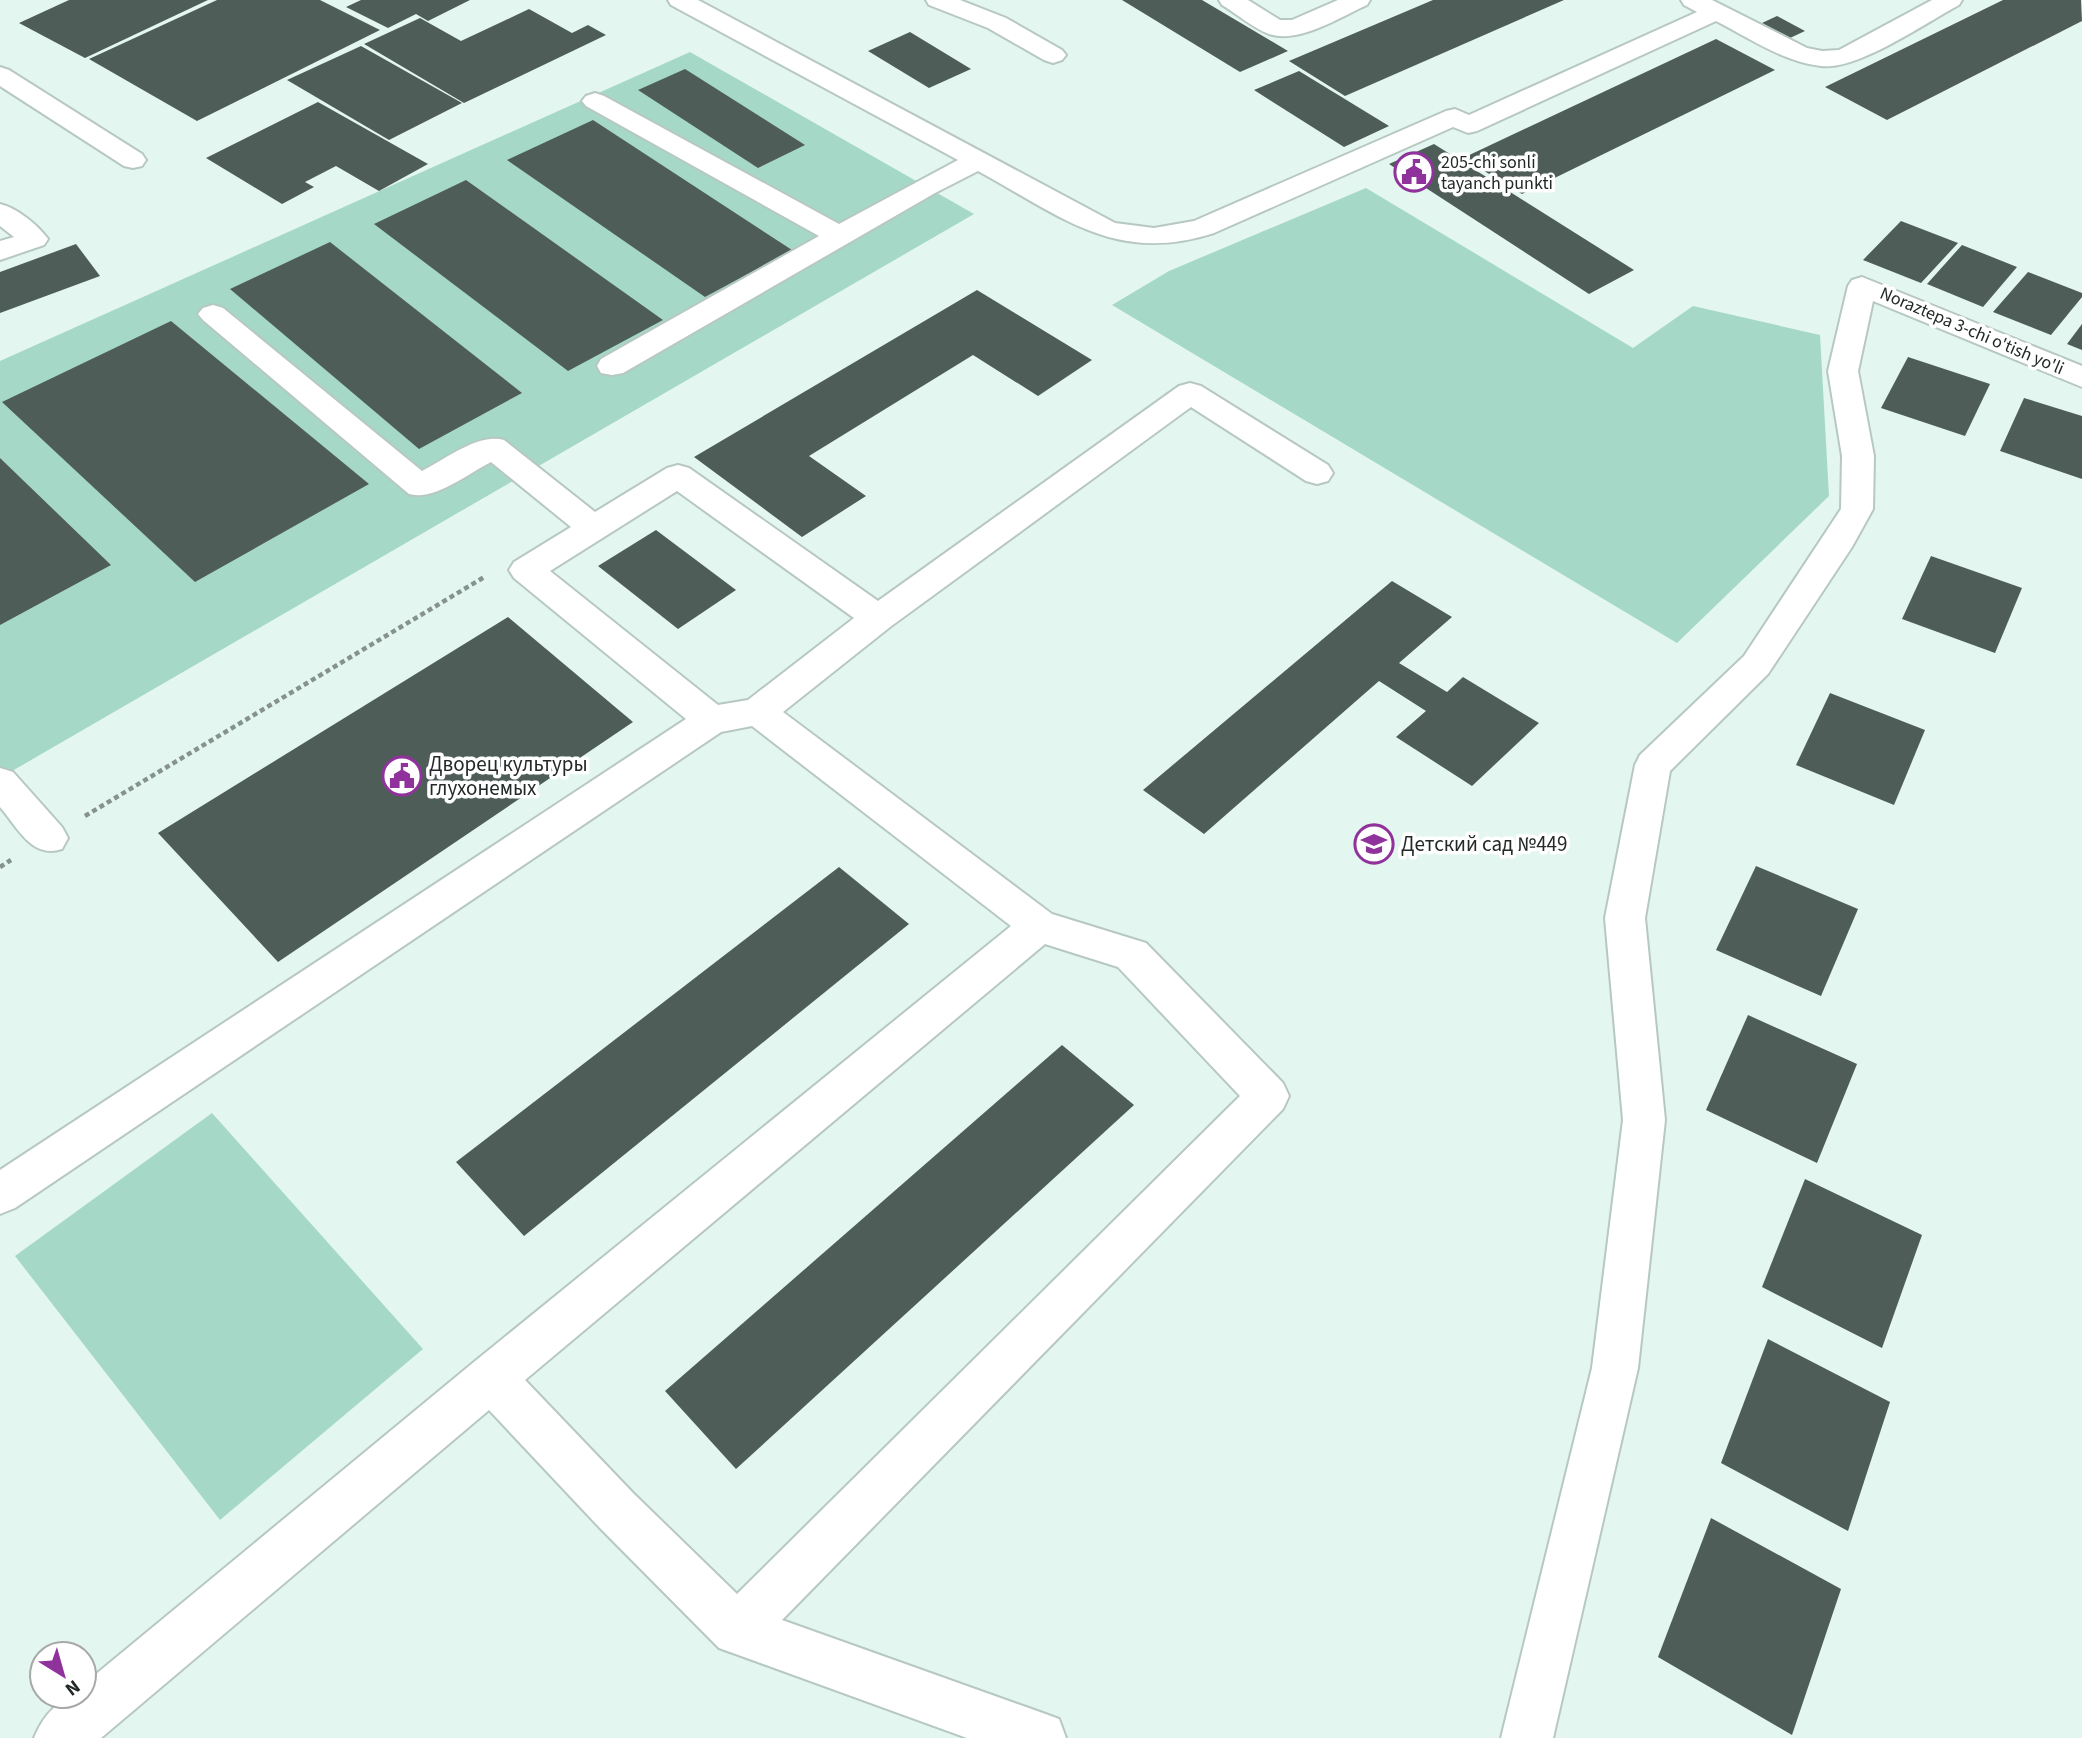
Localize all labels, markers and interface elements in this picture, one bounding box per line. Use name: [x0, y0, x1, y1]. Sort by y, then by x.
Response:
place label: 205-chi sonli tayanch punkti: [1441, 150, 1553, 196]
public building icon: 205-chi sonli tayanch punkti: [1393, 151, 1435, 193]
street label: Noraztepa 3-chi o'tish yo'li: [1876, 281, 2068, 381]
place label: Дворец культуры глухонемых: [429, 749, 588, 803]
public building icon: Дворец культуры глухонемых: [381, 755, 423, 797]
school or university icon: Детский сад №449: [1353, 823, 1395, 865]
place label: Детский сад №449: [1401, 829, 1567, 859]
north arrow: [28, 1640, 98, 1710]
text: N: [59, 1673, 86, 1702]

